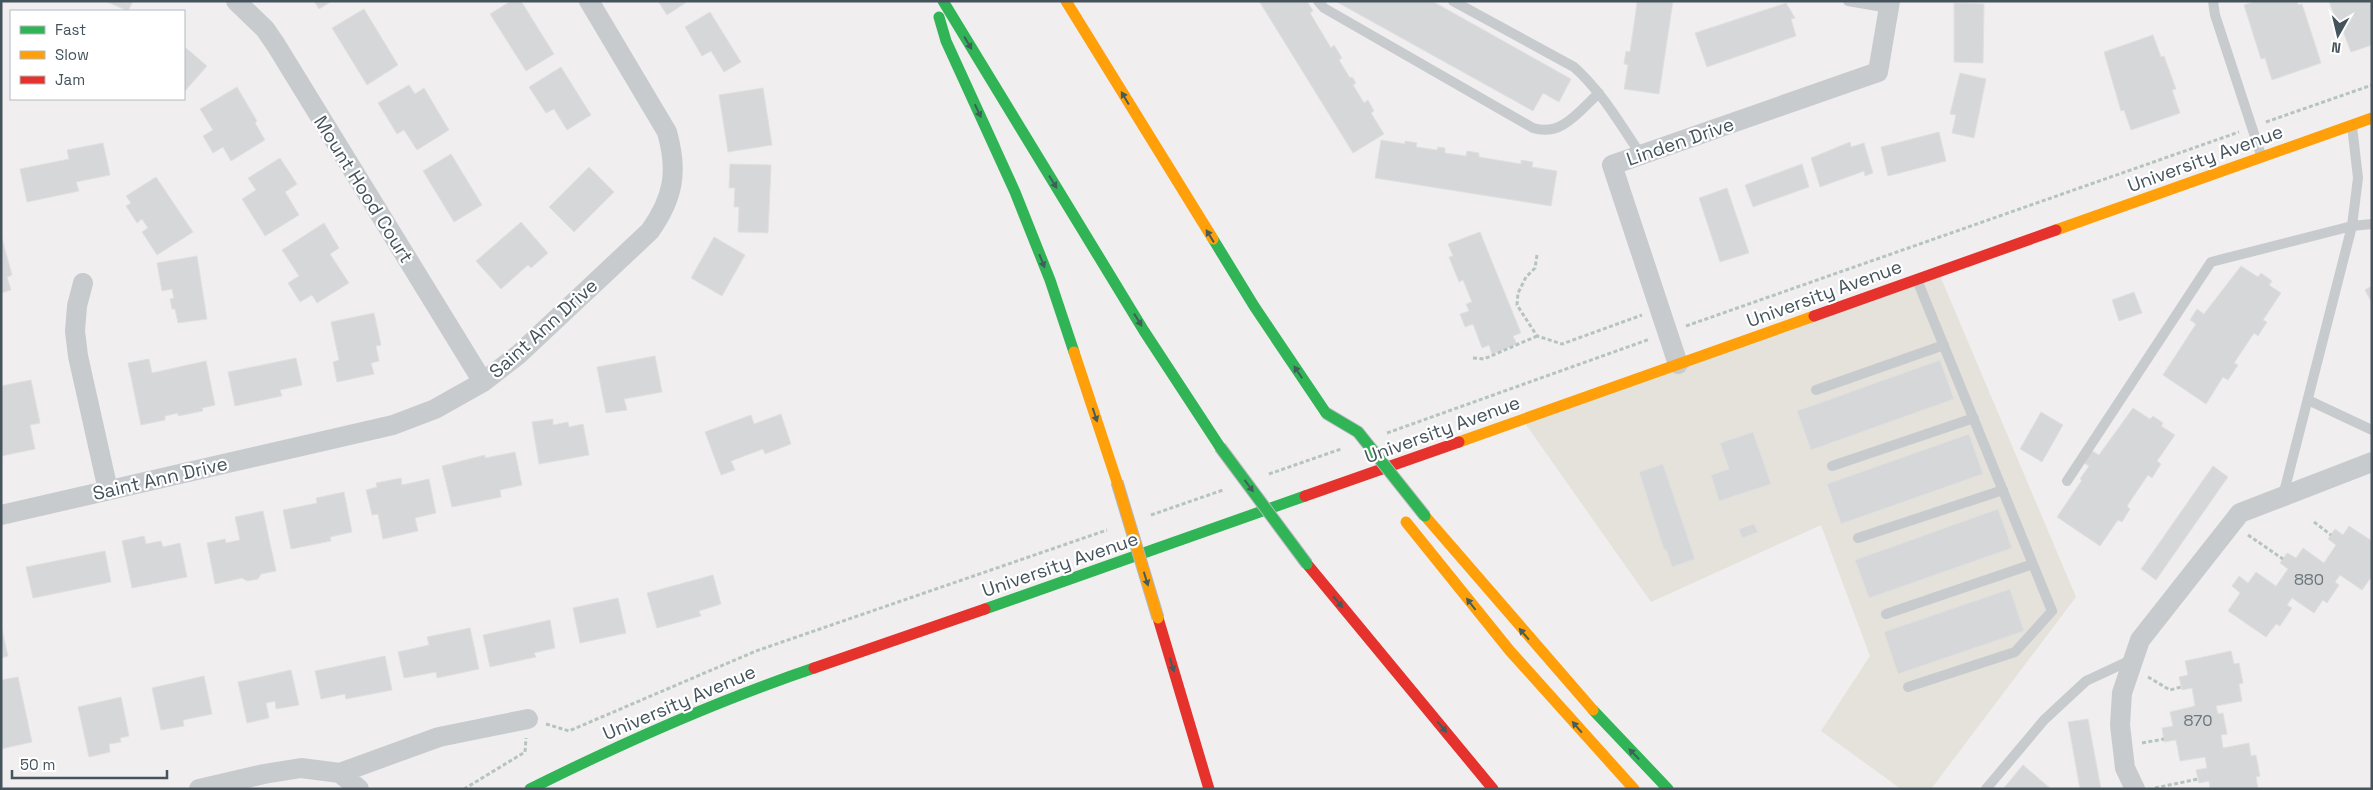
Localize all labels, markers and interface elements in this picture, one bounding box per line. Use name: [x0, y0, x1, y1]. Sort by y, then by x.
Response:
legend: [10, 10, 185, 100]
north arrow: [2313, 10, 2363, 60]
text: Fast: [55, 20, 86, 39]
one-way arrow: [964, 36, 973, 49]
text: N: [2330, 38, 2342, 57]
text: Slow: [55, 45, 89, 64]
text: Jam: [55, 70, 85, 89]
one-way arrow: [1120, 91, 1129, 104]
one-way arrow: [975, 104, 983, 118]
street label: Mount Hood Court: [308, 111, 419, 268]
street label: Linden Drive: [1623, 111, 1737, 172]
street label: University Avenue: [2124, 119, 2286, 198]
one-way arrow: [1048, 175, 1057, 188]
one-way arrow: [1205, 230, 1214, 243]
one-way arrow: [1038, 254, 1046, 269]
street label: University Avenue: [1743, 254, 1905, 333]
street label: Saint Ann Drive: [484, 273, 603, 384]
one-way arrow: [1133, 314, 1142, 327]
one-way arrow: [1294, 366, 1303, 379]
street label: University Avenue: [1361, 390, 1523, 469]
one-way arrow: [1091, 407, 1099, 422]
street label: Saint Ann Drive: [90, 451, 230, 506]
one-way arrow: [1244, 479, 1255, 492]
street label: University Avenue: [979, 526, 1142, 603]
house number: 880: [2294, 569, 2324, 590]
one-way arrow: [1143, 572, 1151, 587]
one-way arrow: [1333, 595, 1344, 608]
one-way arrow: [1466, 598, 1477, 611]
one-way arrow: [1519, 627, 1530, 640]
one-way arrow: [1168, 657, 1176, 672]
street label: University Avenue: [599, 659, 759, 746]
house number: 870: [2184, 710, 2212, 731]
one-way arrow: [1436, 720, 1447, 733]
one-way arrow: [1572, 721, 1583, 733]
scale bar: [12, 748, 168, 780]
one-way arrow: [1628, 748, 1640, 760]
text: 50 m: [20, 755, 55, 774]

